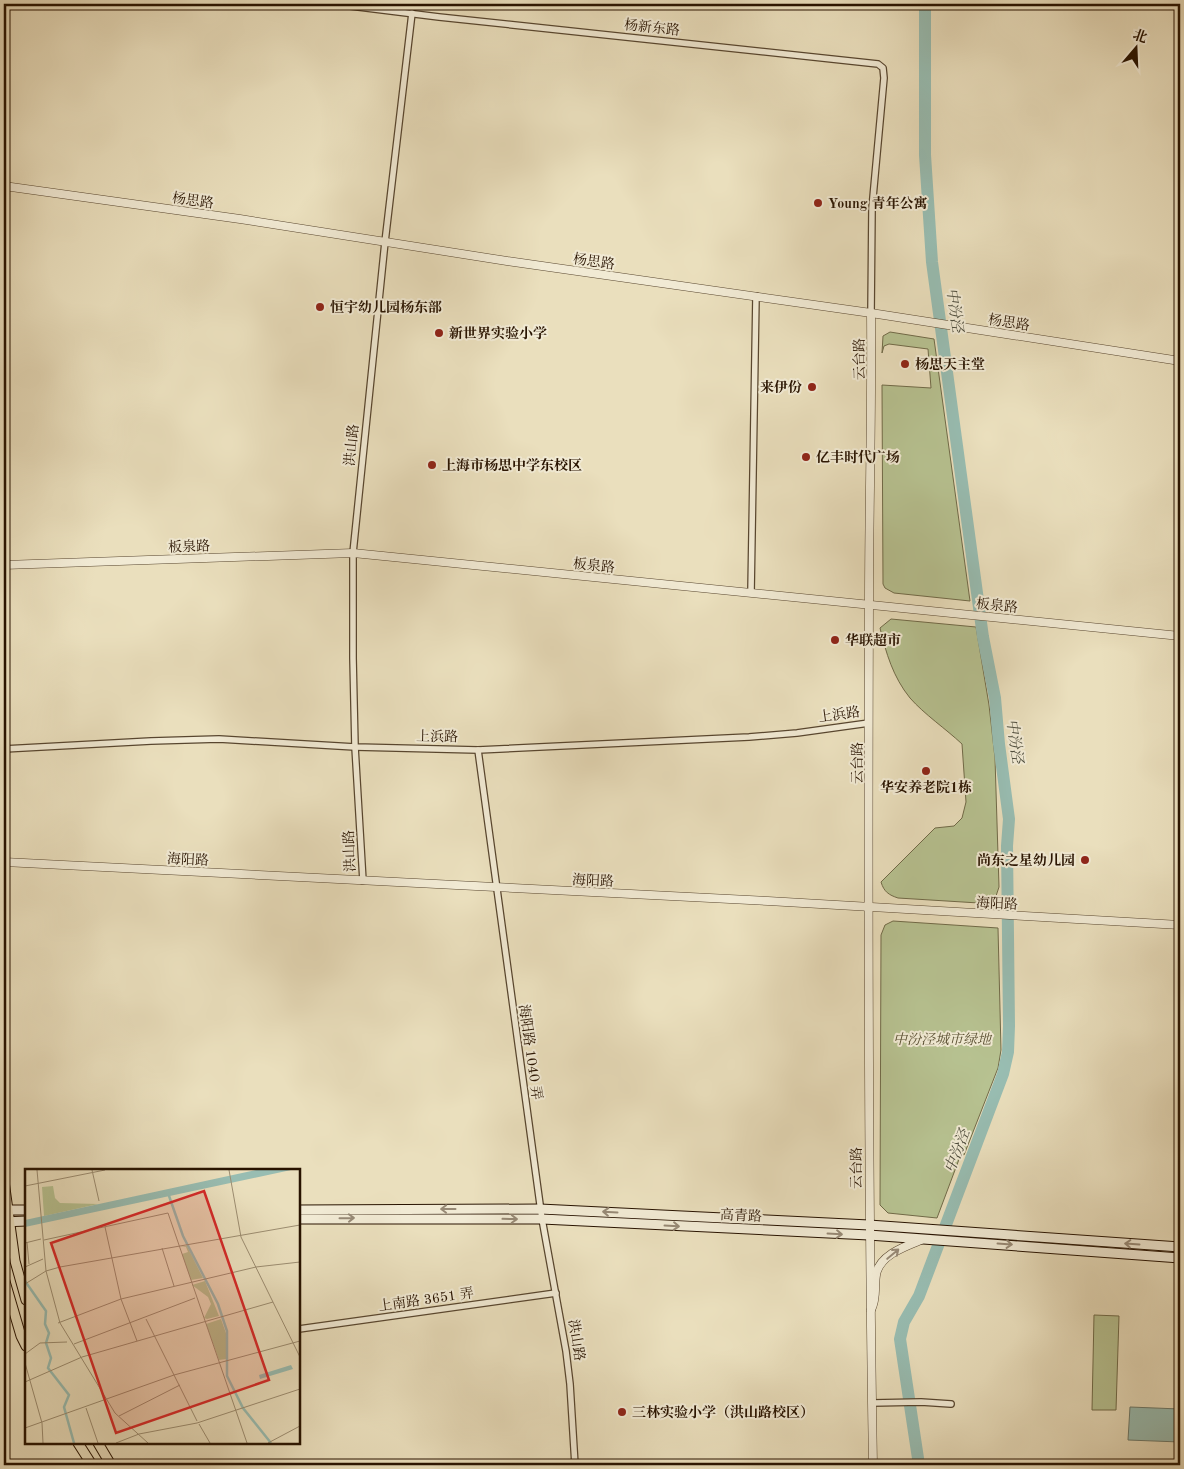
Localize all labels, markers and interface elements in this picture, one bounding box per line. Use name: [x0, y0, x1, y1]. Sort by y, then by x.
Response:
street label: 杨新东路: [623, 17, 681, 38]
north arrow: [1112, 22, 1162, 72]
text: 北: [1131, 27, 1149, 46]
street label: 杨思路: [171, 190, 215, 211]
place label: Young 青年公寓: [828, 195, 928, 211]
marker: Young 青年公寓: [812, 197, 824, 209]
street label: 杨思路: [572, 251, 616, 272]
water label: 中汾泾: [943, 287, 966, 335]
place label: 恒宇幼儿园杨东部: [330, 299, 442, 315]
marker: 恒宇幼儿园杨东部: [314, 301, 326, 313]
street label: 杨思路: [987, 312, 1031, 333]
place label: 新世界实验小学: [449, 325, 547, 341]
marker: 新世界实验小学: [433, 327, 445, 339]
street label: 云台路: [852, 338, 867, 380]
place label: 杨思天主堂: [915, 356, 985, 372]
marker: 杨思天主堂: [899, 358, 911, 370]
place label: 来伊份: [760, 380, 802, 395]
marker: 来伊份: [806, 381, 818, 393]
street label: 洪山路: [342, 423, 361, 467]
place label: 亿丰时代广场: [816, 449, 900, 465]
marker: 亿丰时代广场: [800, 451, 812, 463]
place label: 上海市杨思中学东校区: [442, 458, 582, 473]
marker: 上海市杨思中学东校区: [426, 459, 438, 471]
street label: 板泉路: [168, 538, 210, 555]
street label: 板泉路: [572, 556, 616, 575]
street label: 板泉路: [975, 596, 1019, 615]
place label: 华联超市: [845, 633, 901, 648]
marker: 华联超市: [829, 634, 841, 646]
street label: 上浜路: [817, 704, 861, 725]
water label: 中汾泾: [1003, 718, 1026, 766]
street label: 上浜路: [416, 729, 458, 744]
street label: 云台路: [850, 742, 865, 784]
marker: 华安养老院1栋: [920, 765, 932, 777]
place label: 华安养老院1栋: [880, 779, 972, 795]
street label: 洪山路: [341, 830, 358, 872]
street label: 海阳路: [167, 851, 209, 868]
place label: 尚东之星幼儿园: [977, 853, 1075, 868]
marker: 尚东之星幼儿园: [1079, 854, 1091, 866]
street label: 海阳路: [572, 872, 614, 889]
street label: 海阳路: [976, 895, 1018, 912]
street label: 海阳路 1040 弄: [516, 1003, 545, 1101]
park label: 中汾泾城市绿地: [893, 1032, 993, 1047]
water label: 中汾泾: [941, 1126, 974, 1175]
street label: 云台路: [849, 1147, 864, 1189]
inset map: [25, 1169, 300, 1444]
one-way arrow: [440, 1204, 456, 1214]
street label: 高青路: [720, 1207, 762, 1224]
one-way arrow: [603, 1208, 619, 1217]
one-way arrow: [339, 1213, 355, 1223]
one-way arrow: [502, 1214, 518, 1224]
one-way arrow: [664, 1221, 680, 1230]
one-way arrow: [826, 1229, 842, 1238]
one-way arrow: [1124, 1239, 1140, 1249]
one-way arrow: [996, 1240, 1012, 1249]
one-way arrow: [887, 1248, 900, 1259]
street label: 上南路 3651 弄: [377, 1285, 475, 1314]
street label: 洪山路: [566, 1318, 587, 1362]
place label: 三林实验小学（洪山路校区）: [632, 1404, 814, 1420]
marker: 三林实验小学（洪山路校区）: [616, 1406, 628, 1418]

